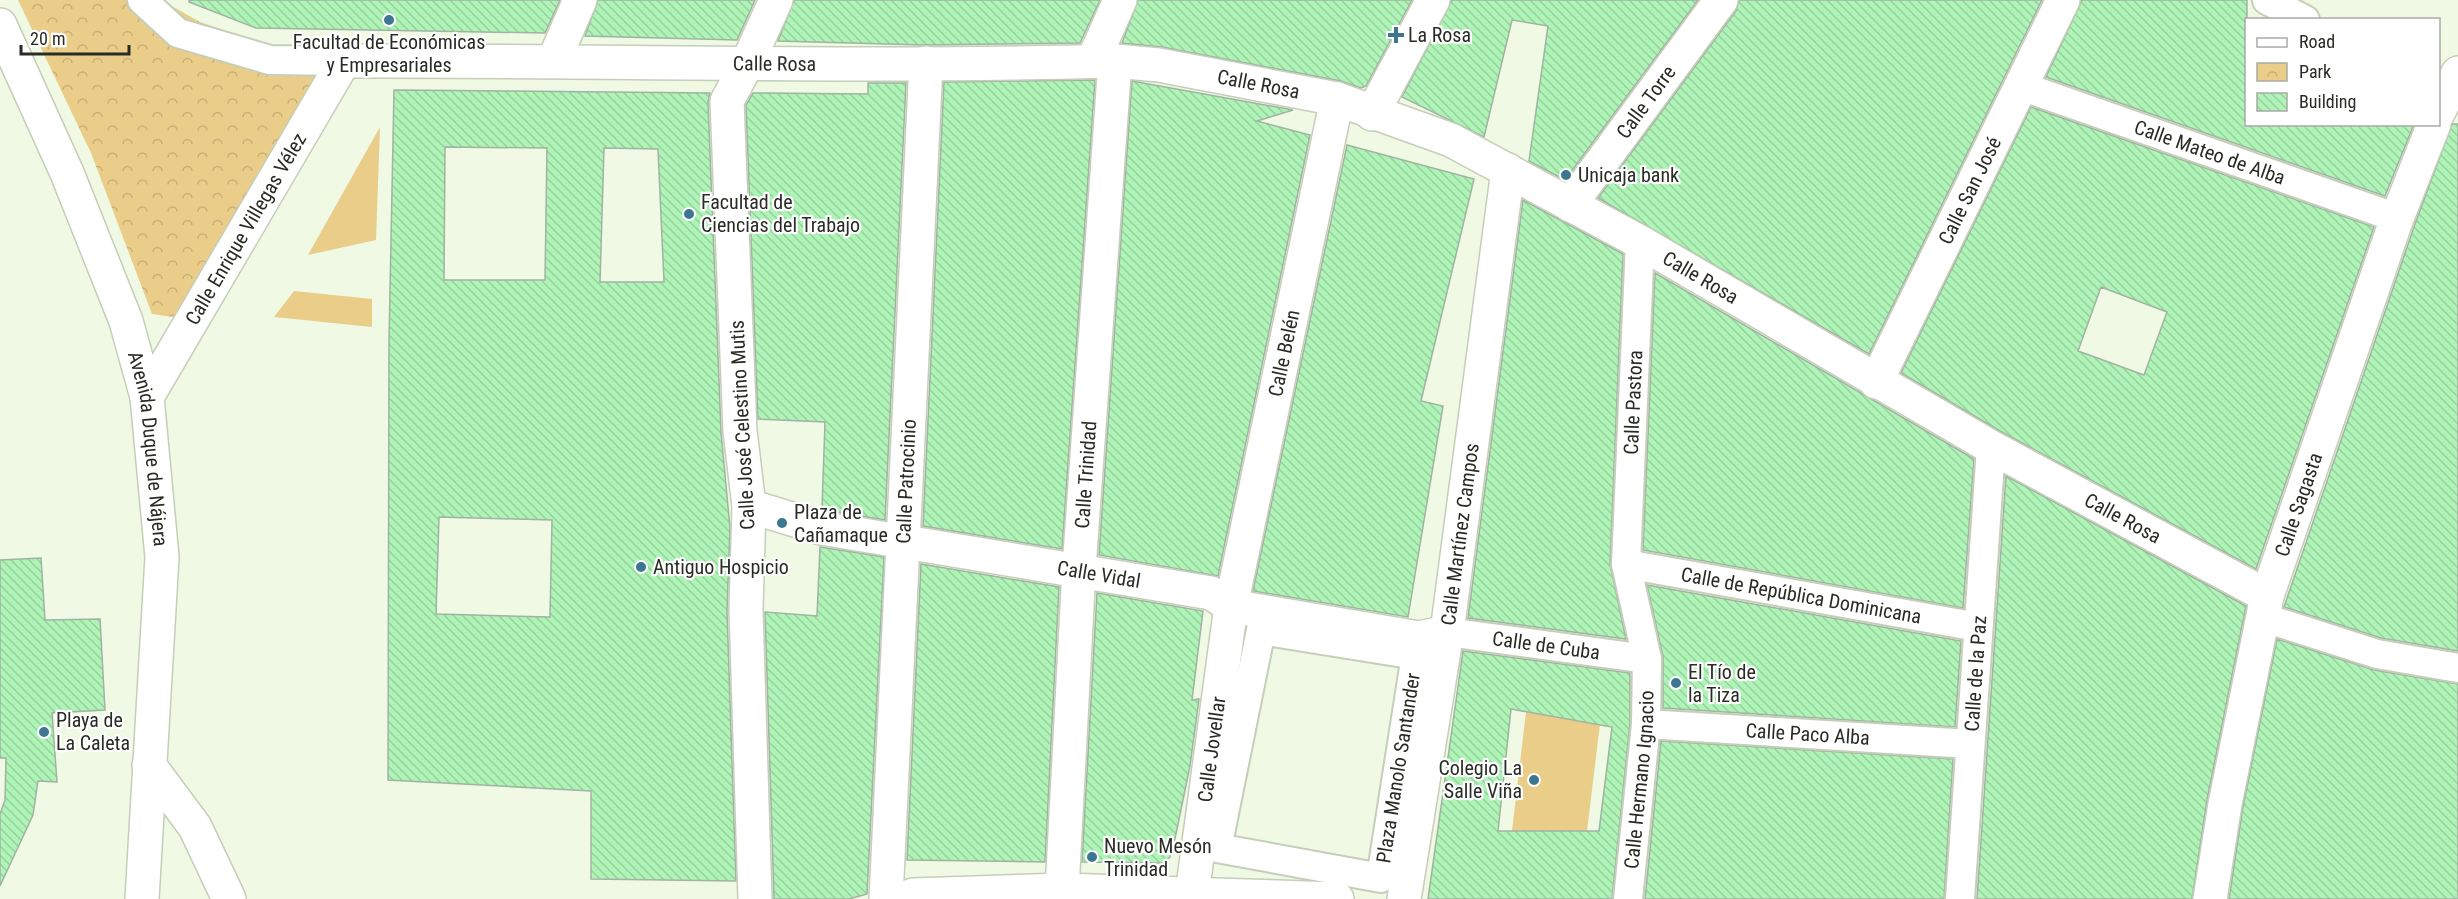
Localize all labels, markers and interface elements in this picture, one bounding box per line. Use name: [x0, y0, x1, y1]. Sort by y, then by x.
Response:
marker: Facultad de Económicas y Empresariales: [382, 13, 396, 27]
scale bar: [21, 18, 129, 56]
legend: [2245, 18, 2440, 126]
place label: La Rosa: [1408, 23, 1471, 47]
text: 20 m: [30, 28, 65, 49]
marker: La Rosa: [1389, 28, 1403, 42]
place label: Facultad de Económicas y Empresariales: [293, 30, 485, 77]
text: Road: [2299, 31, 2335, 52]
street label: Calle Rosa: [733, 51, 816, 76]
street label: Calle Torre: [1611, 61, 1681, 143]
text: Park: [2299, 61, 2331, 82]
street label: Calle Rosa: [1215, 64, 1302, 104]
text: Building: [2299, 91, 2356, 112]
street label: Calle Mateo de Alba: [2131, 115, 2288, 190]
street label: Calle Enrique Villegas Vélez: [180, 128, 311, 329]
street label: Calle San José: [1933, 133, 2006, 248]
place label: Unicaja bank: [1578, 163, 1679, 187]
marker: Unicaja bank: [1559, 168, 1573, 182]
place label: Facultad de Ciencias del Trabajo: [701, 190, 860, 237]
marker: Facultad de Ciencias del Trabajo: [682, 207, 696, 221]
street label: Calle Rosa: [1658, 246, 1743, 309]
street label: Calle Belén: [1263, 308, 1305, 399]
street label: Calle José Celestino Mutis: [725, 320, 759, 530]
street label: Avenida Duque de Nájera: [123, 348, 173, 547]
street label: Calle Pastora: [1619, 349, 1647, 455]
street label: Calle Patrocinio: [891, 419, 921, 544]
street label: Calle Trinidad: [1070, 420, 1101, 529]
street label: Calle Martínez Campos: [1436, 442, 1484, 627]
street label: Calle Sagasta: [2269, 450, 2327, 560]
street label: Calle Rosa: [2080, 488, 2165, 548]
place label: Plaza de Cañamaque: [794, 500, 888, 547]
marker: Plaza de Cañamaque: [775, 516, 789, 530]
place label: Antiguo Hospicio: [653, 555, 789, 579]
street label: Calle Vidal: [1055, 556, 1142, 593]
marker: Antiguo Hospicio: [634, 560, 648, 574]
street label: Calle de República Dominicana: [1679, 562, 1923, 629]
street label: Calle de la Paz: [1960, 615, 1991, 732]
street label: Calle de Cuba: [1491, 626, 1601, 665]
place label: El Tío de la Tiza: [1688, 660, 1756, 707]
street label: Plaza Manolo Santander: [1371, 671, 1425, 865]
marker: El Tío de la Tiza: [1669, 676, 1683, 690]
street label: Calle Hermano Ignacio: [1619, 690, 1659, 870]
street label: Calle Jovellar: [1193, 695, 1231, 804]
place label: Playa de La Caleta: [56, 708, 130, 755]
street label: Calle Paco Alba: [1745, 718, 1870, 750]
marker: Playa de La Caleta: [37, 725, 51, 739]
place label: Colegio La Salle Viña: [1438, 756, 1522, 803]
marker: Colegio La Salle Viña: [1527, 773, 1541, 787]
place label: Nuevo Mesón Trinidad: [1104, 834, 1212, 881]
marker: Nuevo Mesón Trinidad: [1085, 850, 1099, 864]

